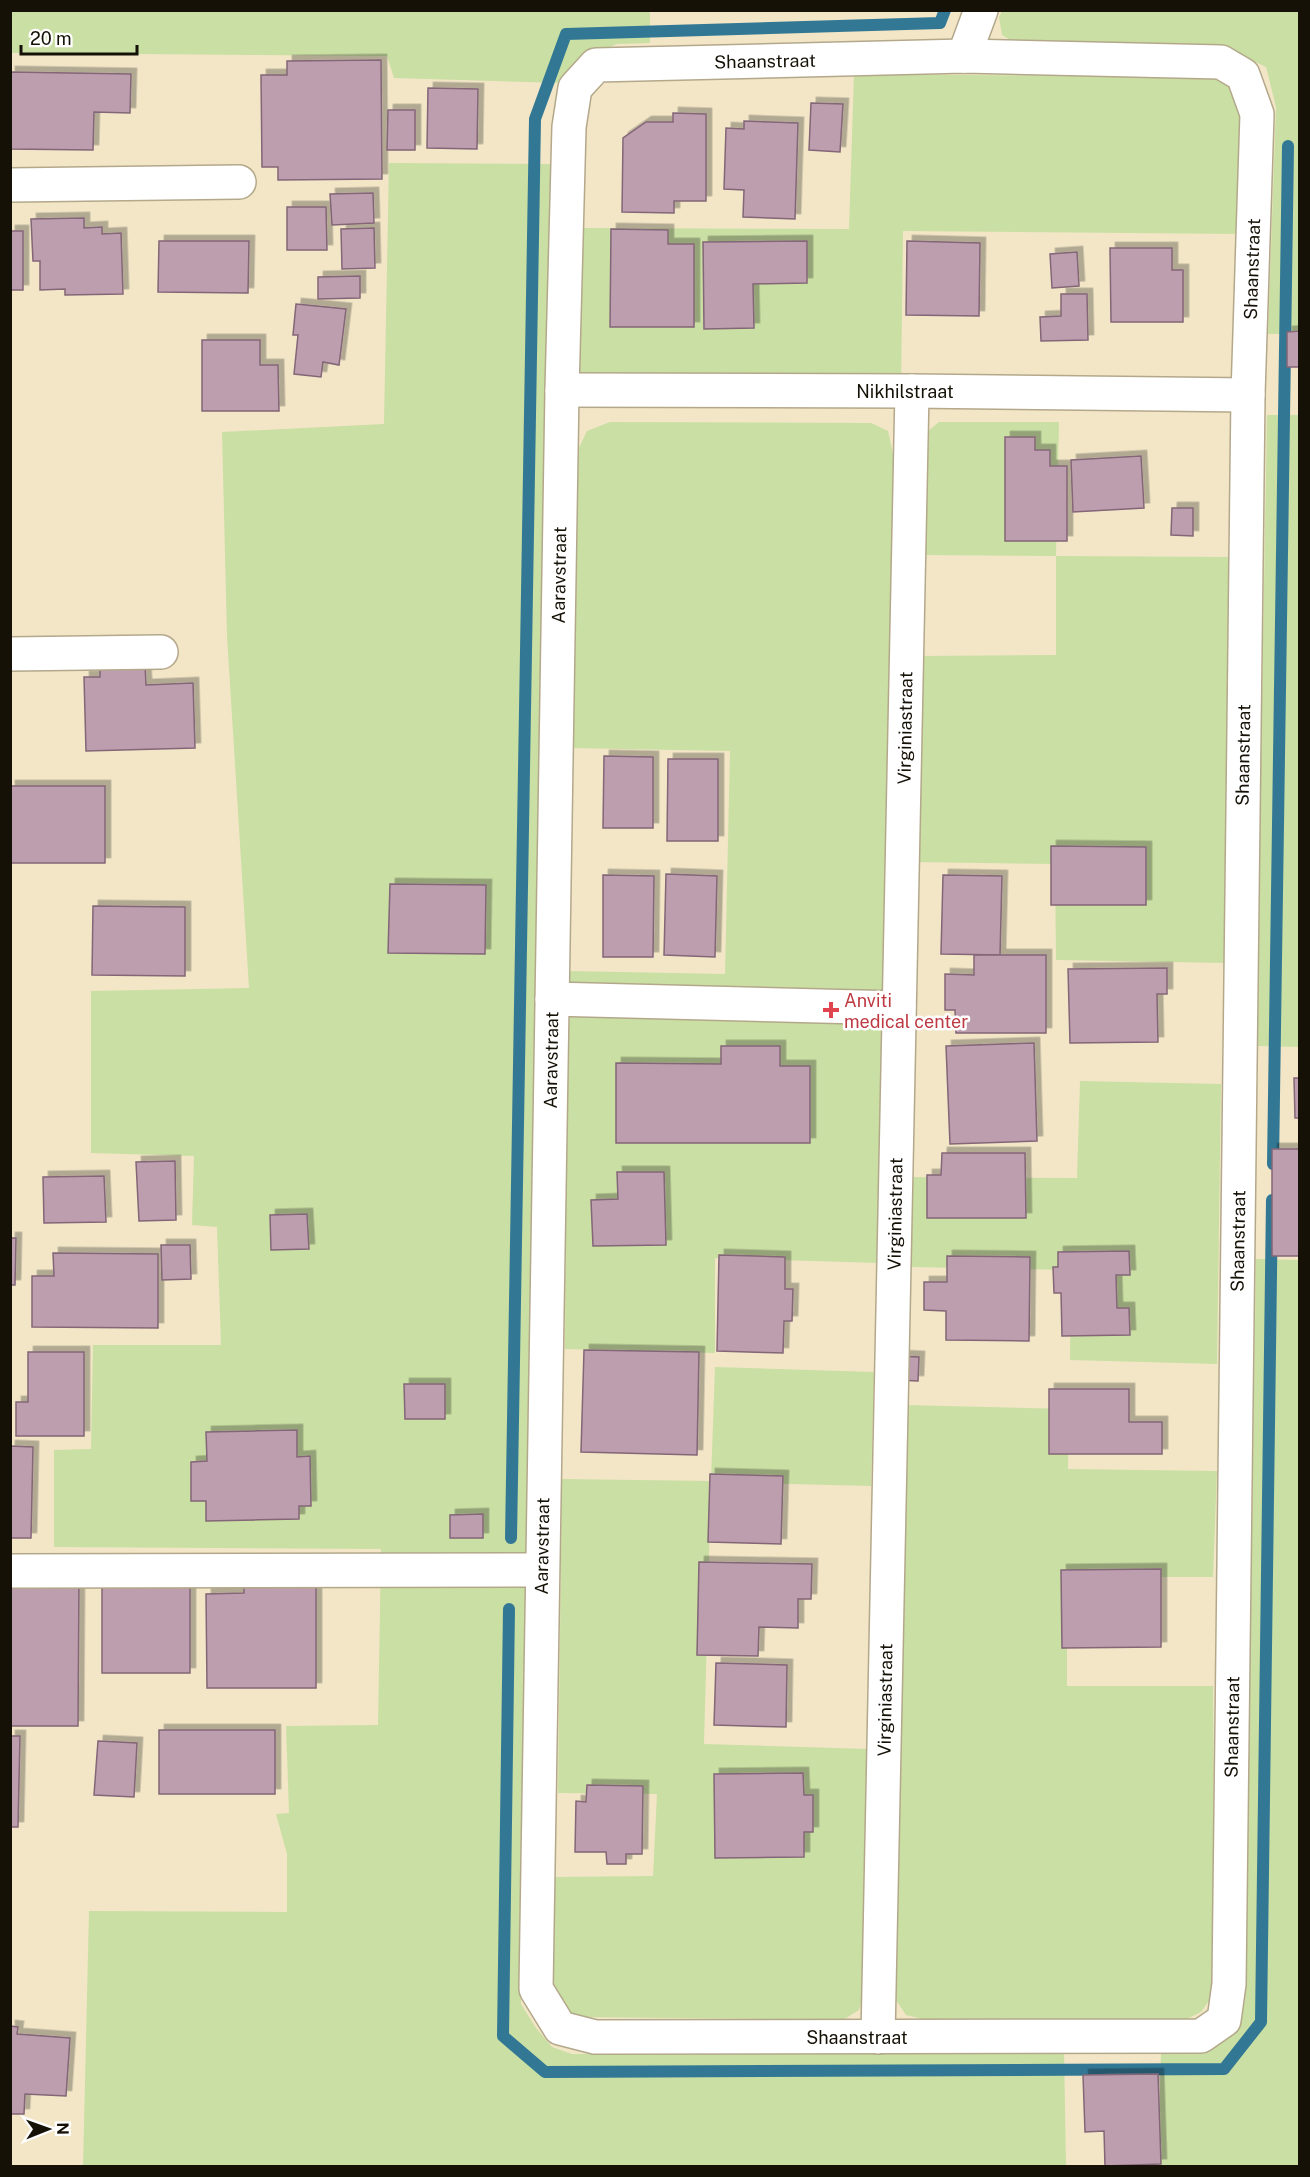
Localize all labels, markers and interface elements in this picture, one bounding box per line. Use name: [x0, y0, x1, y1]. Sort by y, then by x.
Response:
scale bar: [21, 18, 136, 56]
text: 20 m: [30, 28, 72, 49]
street label: Shaanstraat: [714, 50, 816, 72]
street label: Shaanstraat: [1240, 218, 1264, 320]
street label: Nikhilstraat: [856, 381, 954, 402]
street label: Aaravstraat: [548, 526, 570, 624]
street label: Virginiastraat: [894, 671, 916, 785]
street label: Shaanstraat: [1232, 704, 1254, 806]
place label: Anviti medical center: [844, 990, 968, 1032]
marker: Anviti medical center: [822, 1001, 840, 1019]
street label: Aaravstraat: [540, 1011, 562, 1109]
street label: Virginiastraat: [884, 1157, 906, 1271]
street label: Shaanstraat: [1227, 1190, 1249, 1292]
street label: Aaravstraat: [531, 1497, 553, 1595]
street label: Virginiastraat: [874, 1643, 896, 1757]
street label: Shaanstraat: [1221, 1676, 1243, 1778]
street label: Shaanstraat: [806, 2027, 908, 2048]
north arrow: [18, 2099, 78, 2159]
text: N: [53, 2122, 72, 2135]

